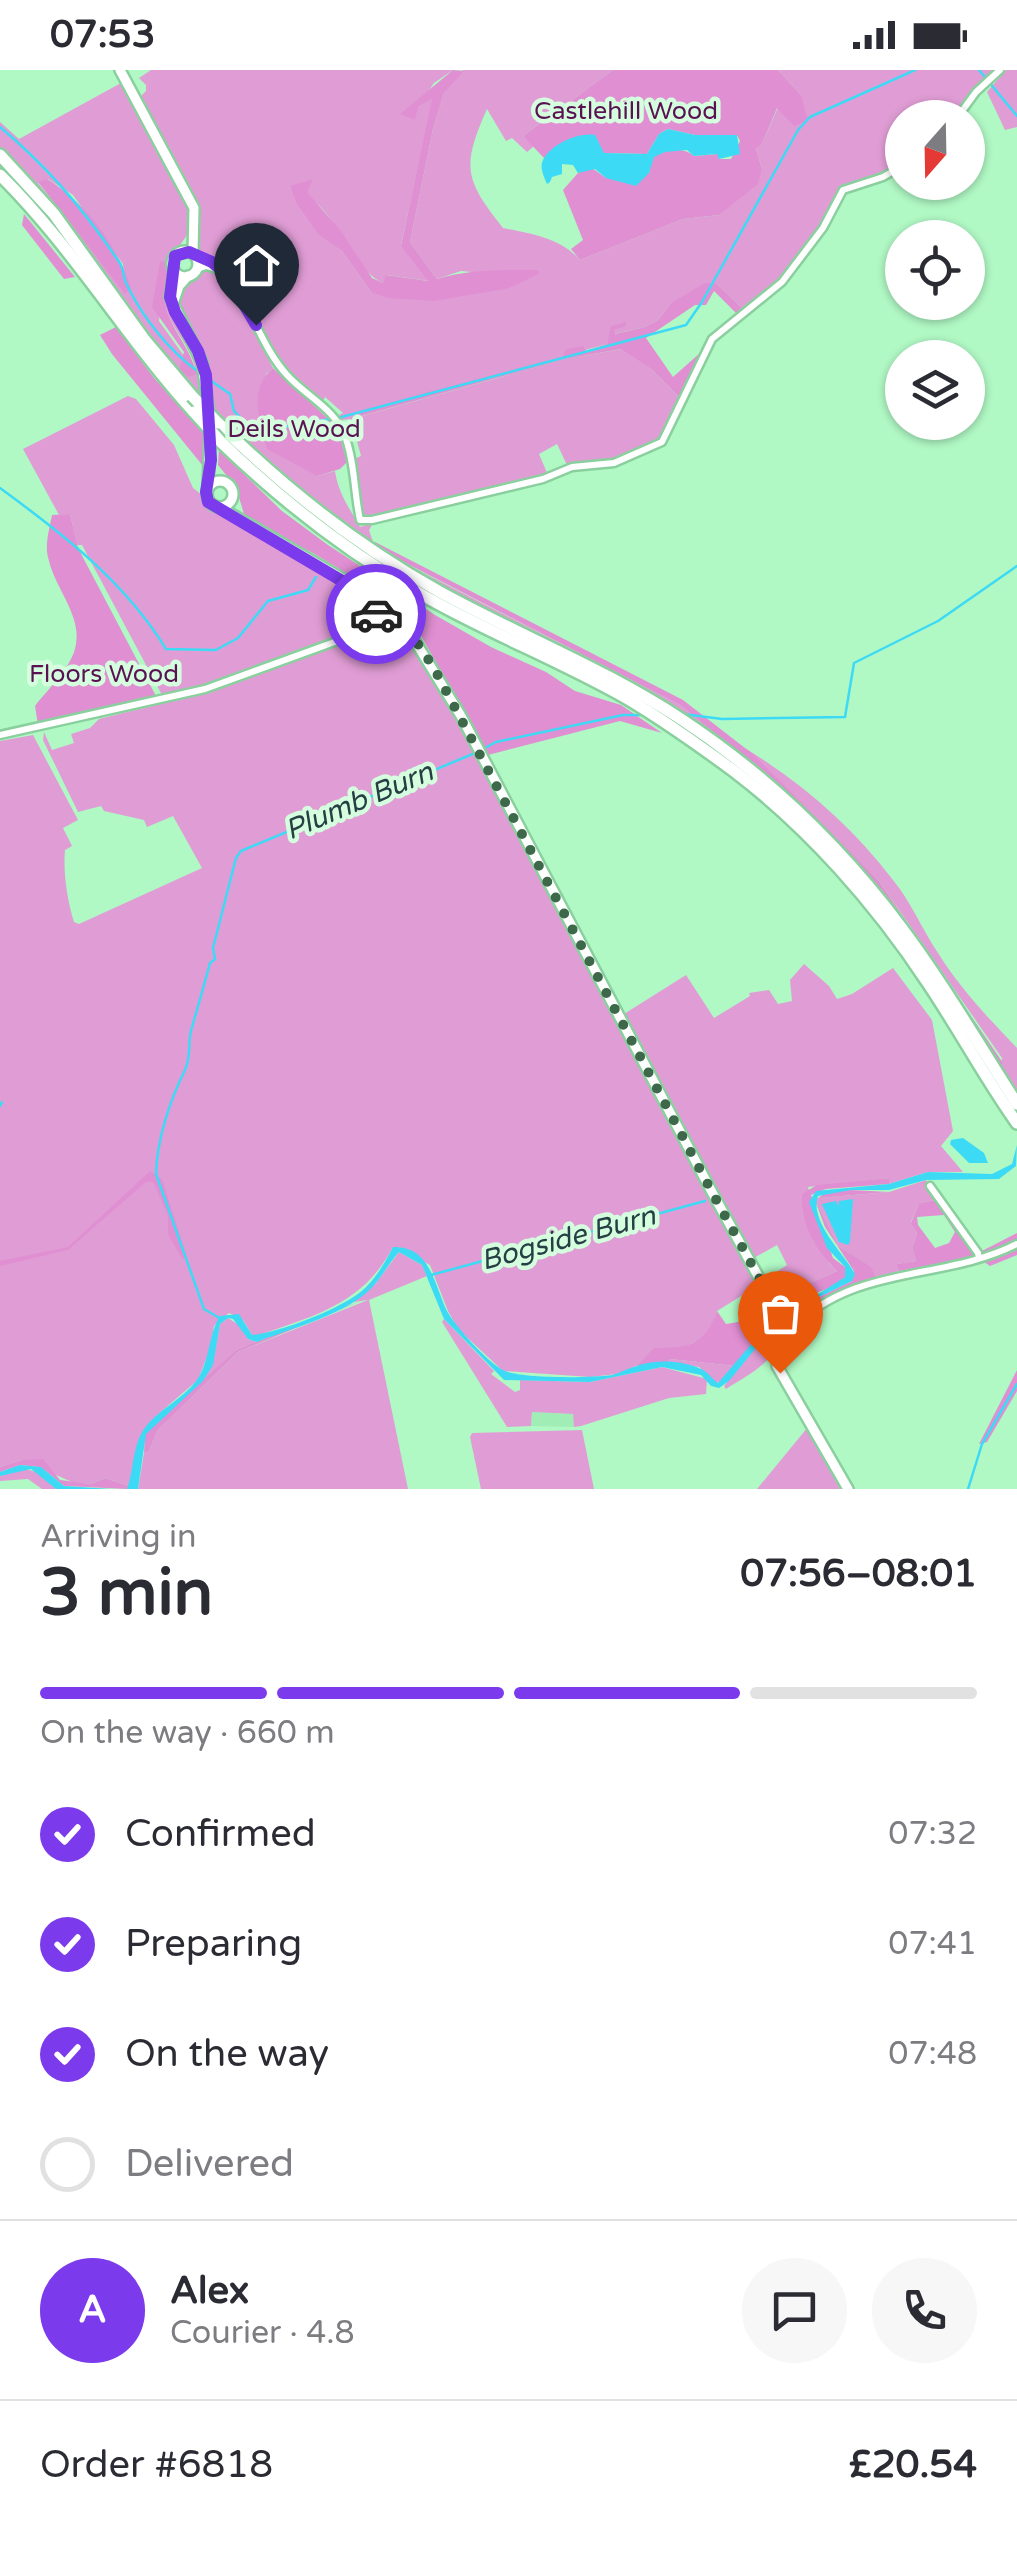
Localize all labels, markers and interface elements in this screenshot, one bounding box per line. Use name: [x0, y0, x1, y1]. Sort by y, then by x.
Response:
text: 07:53: [50, 12, 155, 58]
park label: Castlehill Wood: [534, 96, 718, 126]
north arrow: [885, 100, 985, 200]
map controls: [885, 100, 985, 440]
button: locate: [885, 220, 985, 320]
pin: [214, 223, 299, 326]
icon: home: [229, 238, 284, 293]
button: layers: [885, 340, 985, 440]
park label: Deils Wood: [227, 414, 361, 444]
courier: [326, 564, 426, 664]
icon: car: [349, 587, 404, 642]
park label: Floors Wood: [29, 659, 179, 689]
water label: Plumb Burn: [280, 754, 439, 847]
water label: Bogside Burn: [477, 1198, 660, 1278]
pin: [738, 1271, 823, 1374]
icon: bag: [753, 1286, 808, 1341]
text: Arriving in: [40, 1518, 197, 1556]
text: 07:56–08:01: [740, 1551, 977, 1597]
text: 3 min: [40, 1554, 213, 1633]
text: On the way · 660 m: [40, 1714, 335, 1752]
icon: check: [40, 1807, 95, 1862]
text: Confirmed: [125, 1811, 316, 1857]
text: 07:32: [888, 1815, 977, 1853]
icon: check: [40, 1917, 95, 1972]
text: Preparing: [125, 1921, 302, 1967]
text: 07:41: [888, 1925, 977, 1963]
icon: check: [40, 2027, 95, 2082]
text: On the way: [125, 2031, 329, 2077]
text: 07:48: [888, 2035, 977, 2073]
text: Delivered: [125, 2141, 294, 2187]
button: chat: [742, 2258, 847, 2363]
button: phone: [872, 2258, 977, 2363]
text: Alex: [170, 2268, 249, 2314]
text: A: [78, 2287, 107, 2333]
text: Courier · 4.8: [170, 2314, 355, 2352]
text: Order #6818: [40, 2442, 273, 2488]
text: £20.54: [849, 2442, 977, 2488]

